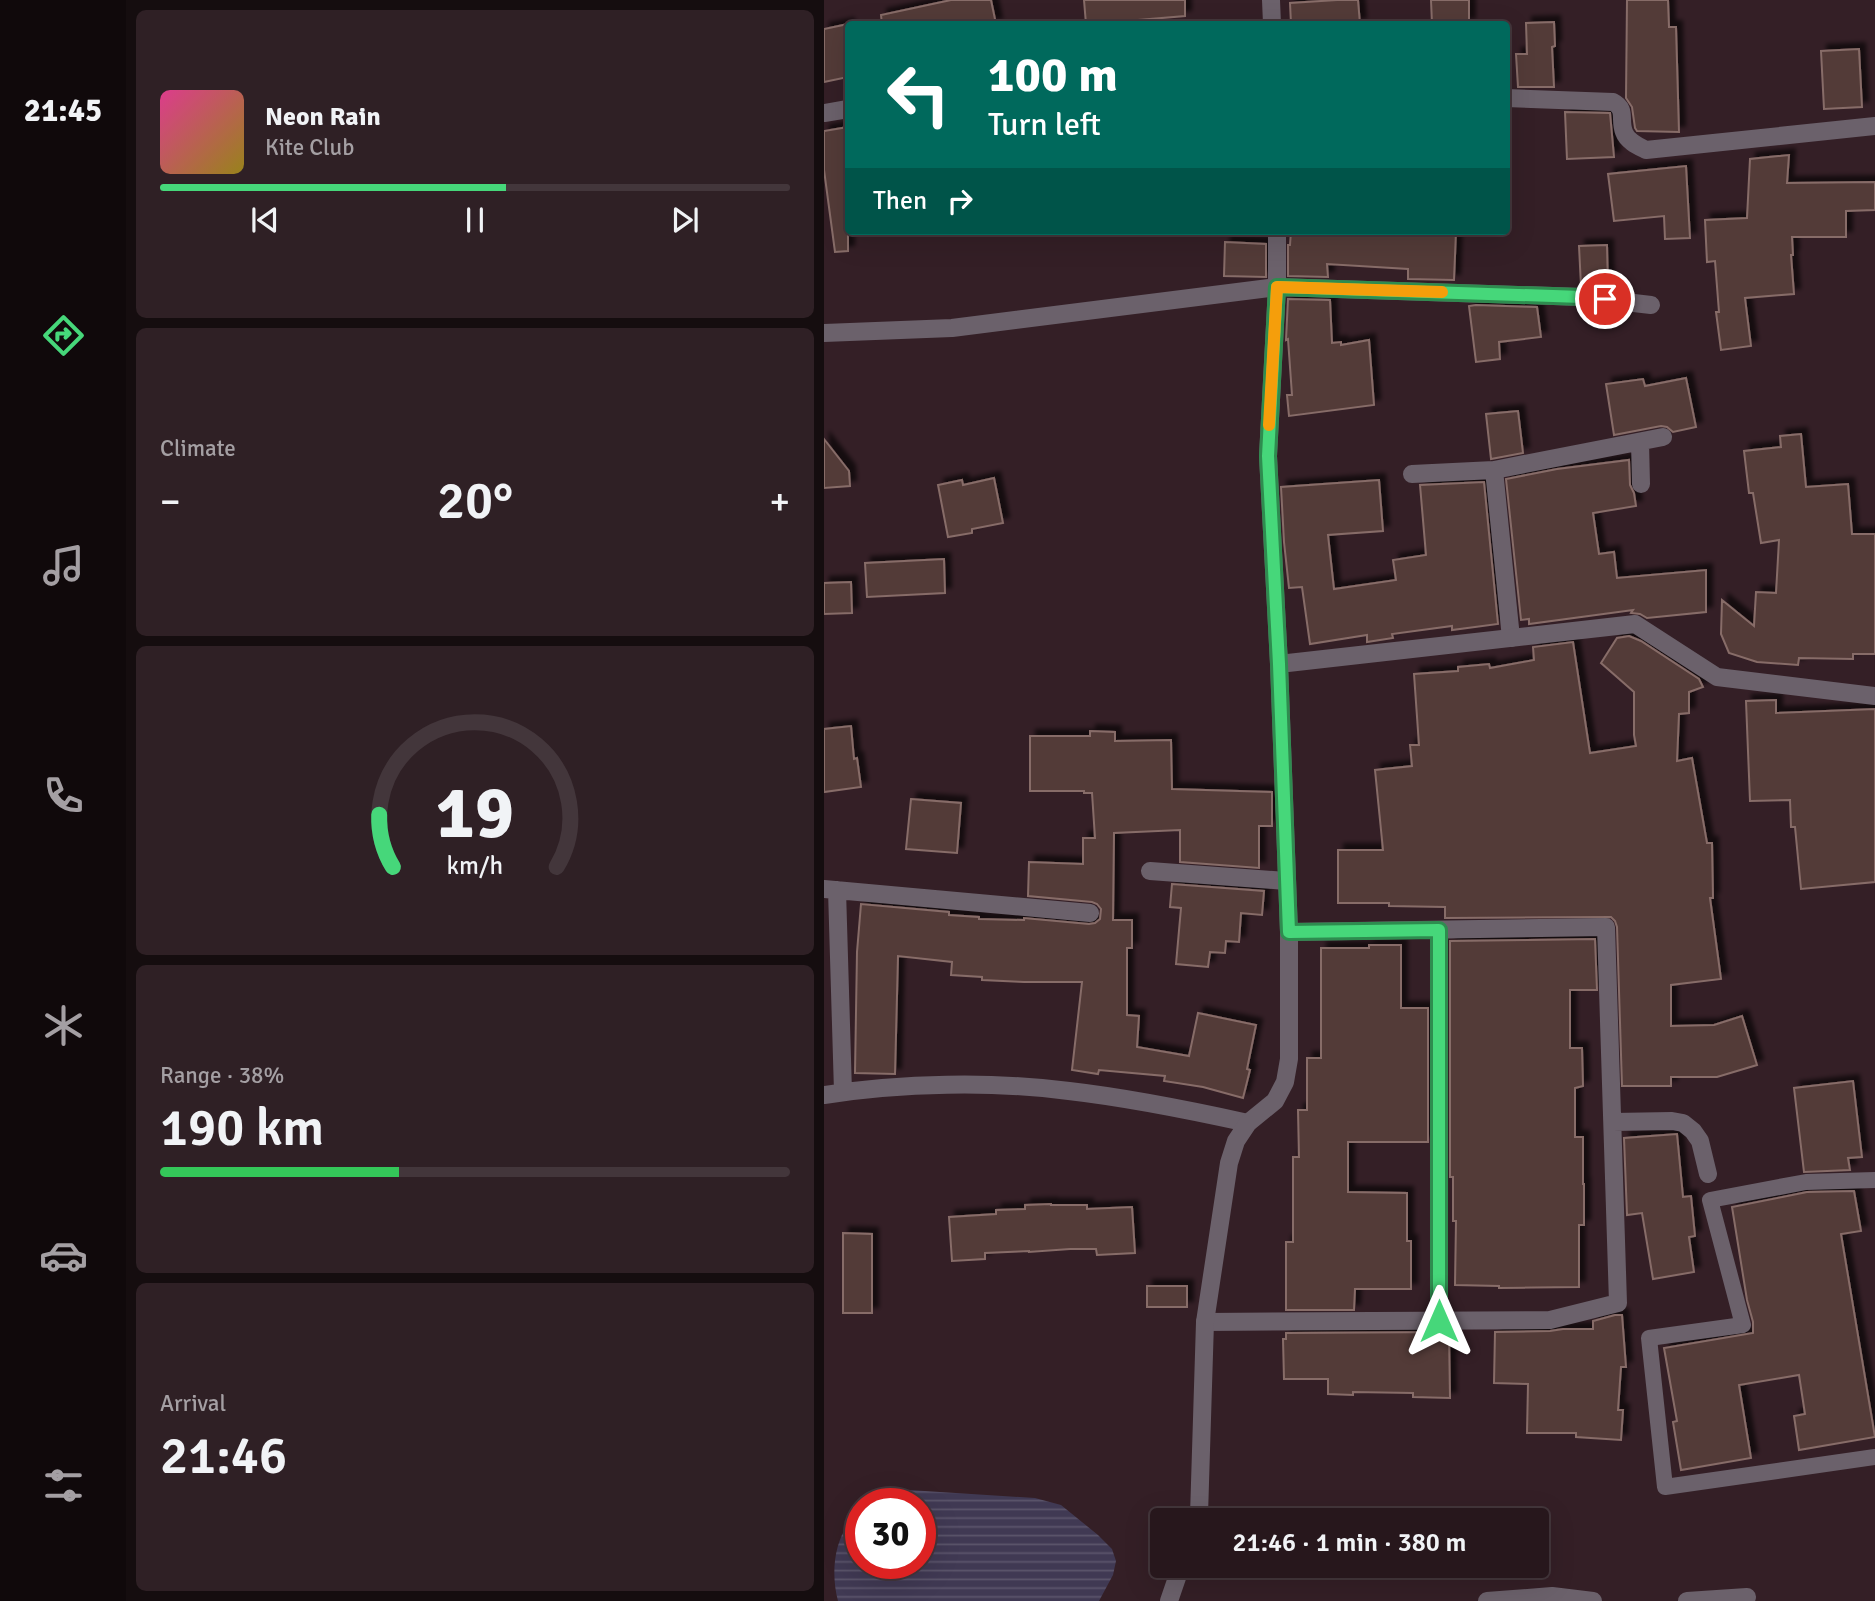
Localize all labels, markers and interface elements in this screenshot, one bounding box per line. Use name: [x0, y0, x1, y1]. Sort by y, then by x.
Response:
text: 100 m: [988, 45, 1118, 105]
icon: left: [873, 49, 964, 140]
text: 21:45: [24, 91, 102, 130]
text: Neon Rain: [265, 101, 381, 133]
text: Turn left: [988, 105, 1101, 144]
text: Kite Club: [265, 133, 354, 162]
icon: right: [941, 182, 979, 220]
text: Then: [873, 185, 927, 217]
icon: previous: [246, 201, 284, 239]
icon: pause: [456, 201, 494, 239]
icon: next: [666, 201, 704, 239]
pin: [1575, 269, 1635, 329]
icon: arrive: [1586, 280, 1624, 318]
icon: directions: [39, 311, 88, 360]
text: Climate: [160, 434, 236, 463]
text: 20°: [437, 469, 513, 533]
text: −: [160, 478, 181, 525]
text: +: [769, 478, 790, 525]
icon: music: [39, 541, 88, 590]
text: 19: [436, 769, 514, 858]
icon: phone: [39, 771, 88, 820]
text: km/h: [447, 849, 503, 880]
icon: climate: [39, 1001, 88, 1050]
text: Range · 38%: [160, 1061, 284, 1090]
text: 190 km: [160, 1096, 324, 1160]
icon: car: [39, 1231, 88, 1280]
position arrow: [1402, 1284, 1476, 1358]
text: Arrival: [160, 1389, 226, 1418]
text: 21:46: [160, 1424, 287, 1488]
icon: filters: [39, 1461, 88, 1510]
speed limit sign: 30: [845, 1488, 936, 1579]
text: 21:46 · 1 min · 380 m: [1233, 1527, 1466, 1559]

